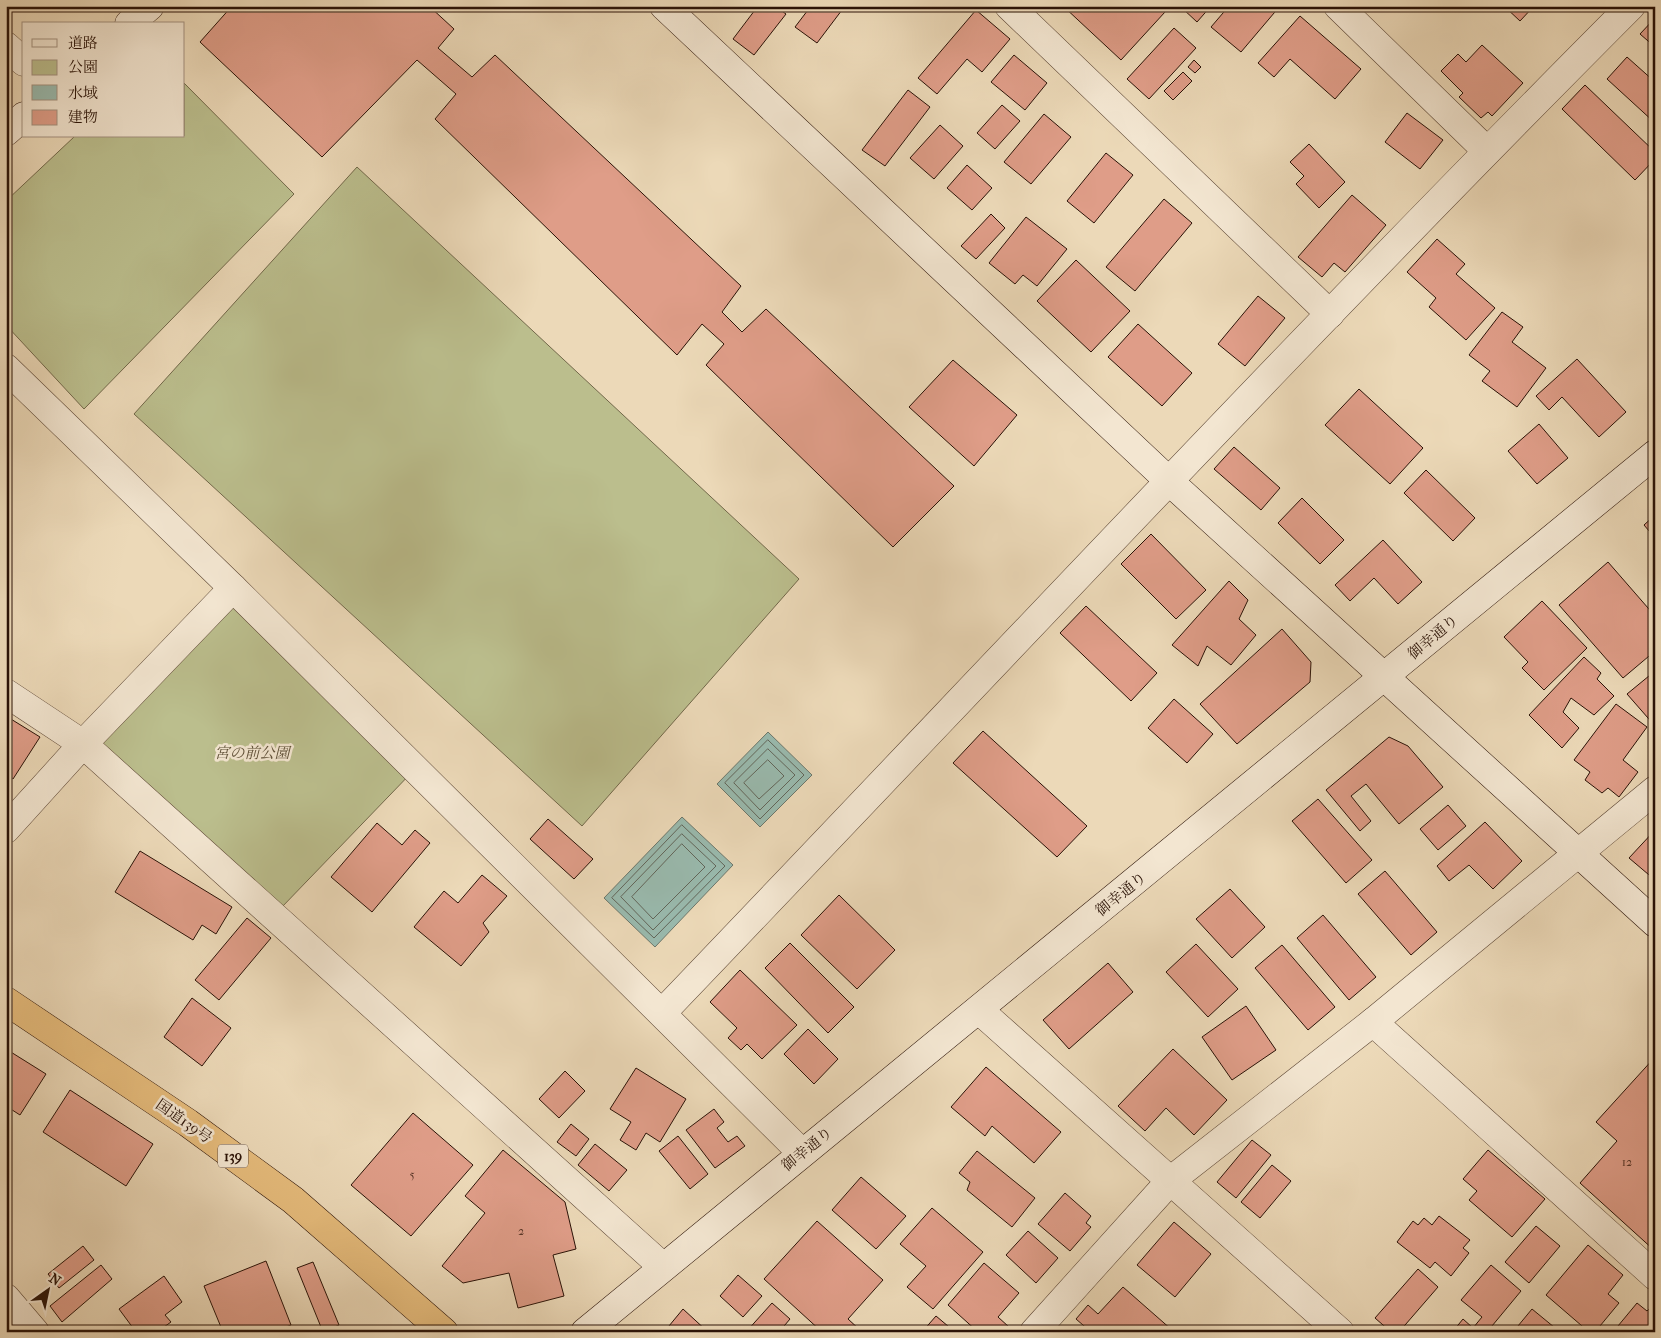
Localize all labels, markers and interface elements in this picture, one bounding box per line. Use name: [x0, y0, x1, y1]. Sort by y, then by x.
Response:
legend: [22, 22, 185, 138]
text: 道路: [68, 34, 98, 52]
text: 公園: [68, 58, 98, 76]
text: 水域: [68, 84, 98, 102]
text: 建物: [68, 108, 98, 126]
street label: 御幸通り: [1404, 611, 1462, 663]
park label: 宮の前公園: [214, 744, 292, 762]
street label: 御幸通り: [1092, 868, 1150, 920]
street label: 国道139号: [152, 1095, 216, 1147]
street label: 御幸通り: [778, 1123, 836, 1175]
road number: 139: [218, 1144, 248, 1168]
house number: 12: [1622, 1155, 1632, 1169]
house number: 5: [409, 1168, 415, 1182]
house number: 2: [518, 1224, 524, 1238]
north arrow: [22, 1266, 72, 1316]
text: N: [46, 1269, 64, 1290]

